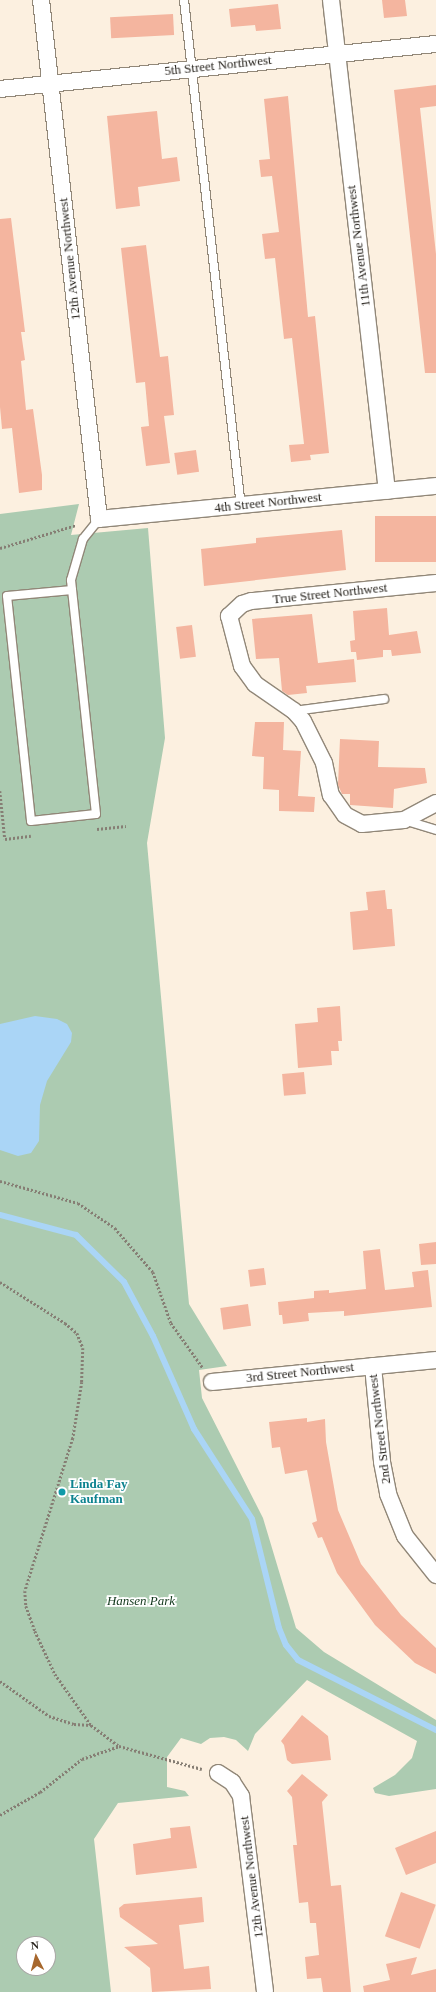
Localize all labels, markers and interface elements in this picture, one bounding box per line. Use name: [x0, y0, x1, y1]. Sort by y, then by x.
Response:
street label: 5th Street Northwest: [164, 53, 272, 79]
street label: 11th Avenue Northwest: [344, 184, 374, 308]
street label: 12th Avenue Northwest: [56, 197, 84, 321]
street label: 4th Street Northwest: [214, 490, 322, 516]
street label: True Street Northwest: [272, 580, 388, 608]
street label: 3rd Street Northwest: [245, 1360, 355, 1386]
street label: 2nd Street Northwest: [366, 1373, 394, 1485]
place label: Linda Fay Kaufman: [70, 1477, 127, 1508]
marker: Linda Fay Kaufman: [57, 1487, 67, 1497]
park label: Hansen Park: [107, 1593, 175, 1609]
street label: 12th Avenue Northwest: [237, 1815, 267, 1939]
north arrow: [16, 1936, 56, 1976]
text: N: [30, 1939, 39, 1951]

